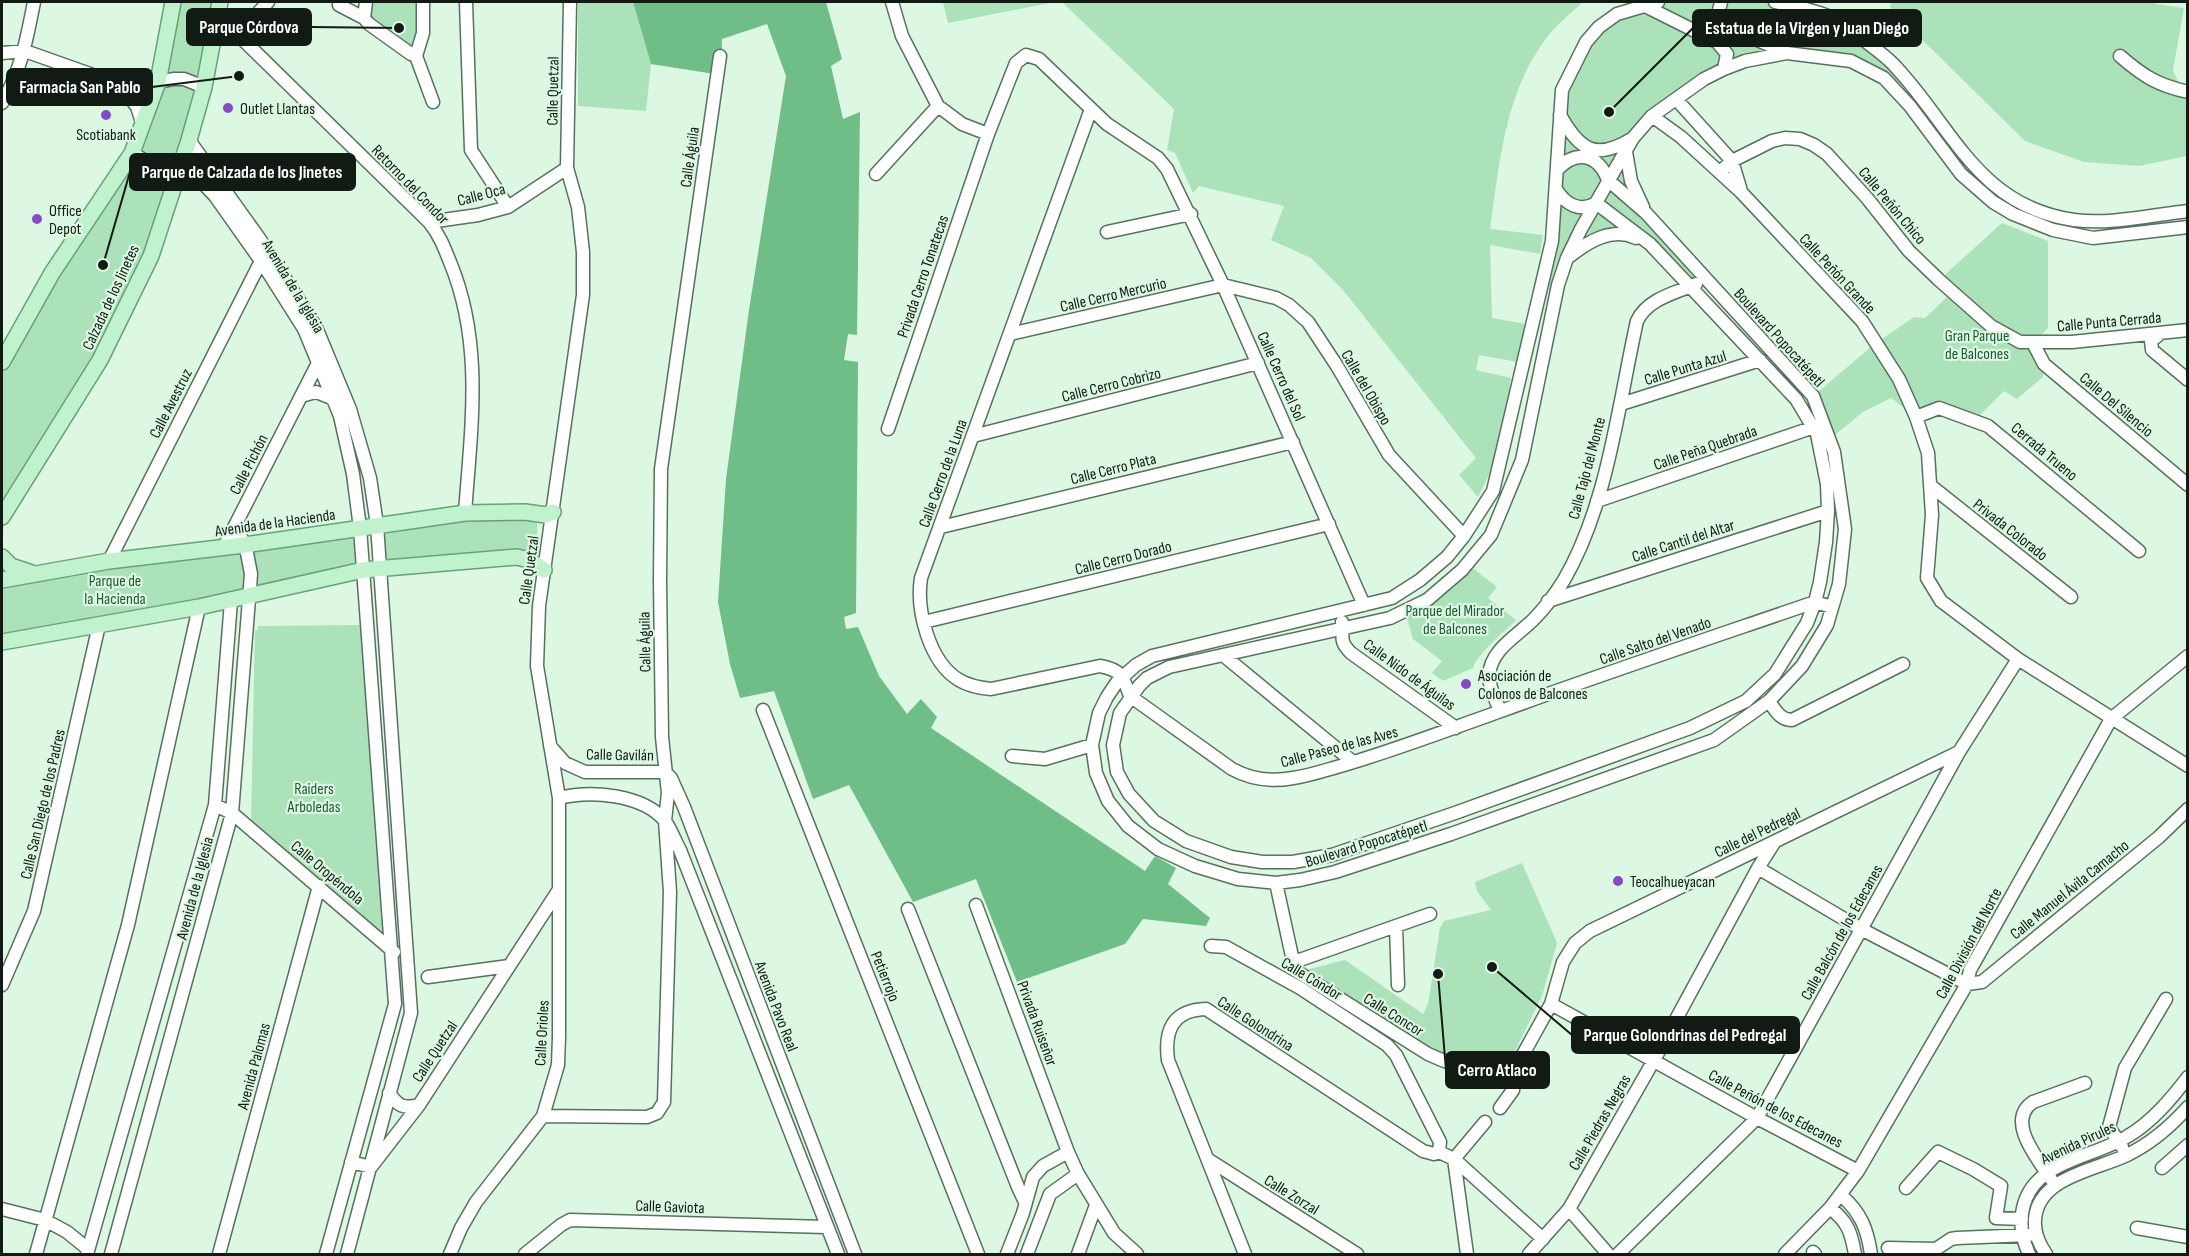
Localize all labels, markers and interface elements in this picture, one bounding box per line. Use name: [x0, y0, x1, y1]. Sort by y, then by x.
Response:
callout: Parque Córdova: [187, 9, 311, 45]
callout: Estatua de la Virgen y Juan Diego: [1693, 10, 1921, 46]
text: Parque Córdova: [199, 17, 299, 38]
text: Estatua de la Virgen y Juan Diego: [1705, 18, 1909, 39]
street label: Calle Quetzal: [543, 56, 564, 126]
callout: Farmacia San Pablo: [7, 69, 152, 105]
text: Farmacia San Pablo: [19, 77, 141, 98]
place label: Outlet Llantas: [240, 100, 315, 119]
marker: Outlet Llantas: [221, 101, 235, 115]
marker: Scotiabank: [99, 108, 113, 122]
place label: Scotiabank: [76, 126, 136, 145]
street label: Calle Águila: [677, 126, 704, 189]
street label: Retorno del Condor: [367, 141, 453, 229]
callout: Parque de Calzada de los Jinetes: [130, 154, 355, 190]
text: Parque de Calzada de los Jinetes: [142, 162, 343, 183]
street label: Calle Peñón Chico: [1854, 163, 1930, 249]
street label: Calle Oca: [455, 180, 507, 211]
place label: Office Depot: [49, 202, 82, 239]
marker: Office Depot: [30, 212, 44, 226]
street label: Privada Cerro Tonatecas: [894, 212, 953, 340]
street label: Calle Peñón Grande: [1795, 230, 1879, 318]
street label: Avenida de la Iglésia: [257, 236, 328, 337]
street label: Calzada de los Jinetes: [79, 242, 144, 353]
street label: Calle Cerro Mercurio: [1058, 274, 1168, 317]
street label: Boulevard Popocatépetl: [1730, 285, 1828, 391]
street label: Calle Punta Cerrada: [2056, 308, 2162, 337]
park label: Gran Parque de Balcones: [1945, 327, 2009, 364]
street label: Calle Cerro del Sol: [1252, 329, 1309, 424]
street label: Calle del Obispo: [1337, 347, 1395, 429]
street label: Calle Punta Azul: [1642, 347, 1729, 390]
street label: Calle Cerro Cobrizo: [1060, 364, 1163, 407]
street label: Calle Avestruz: [146, 366, 197, 442]
street label: Calle Del Silencio: [2075, 369, 2157, 442]
street label: Calle Tajo del Monte: [1565, 415, 1610, 522]
street label: Calle Cerro de la Luna: [915, 417, 972, 530]
street label: Cerrada Trueno: [2007, 419, 2081, 485]
street label: Calle Peña Quebrada: [1651, 422, 1760, 475]
street label: Calle Pichón: [226, 431, 273, 498]
street label: Calle Cerro Plata: [1069, 450, 1158, 489]
street label: Privada Colorado: [1969, 495, 2051, 565]
street label: Avenida de la Hacienda: [213, 506, 337, 541]
street label: Calle Cantil del Altar: [1630, 516, 1738, 567]
street label: Calle Quetzal: [515, 535, 544, 606]
street label: Calle Cerro Dorado: [1073, 537, 1174, 580]
park label: Parque de la Hacienda: [84, 572, 146, 609]
park label: Parque del Mirador de Balcones: [1406, 602, 1505, 639]
street label: Calle Águila: [635, 611, 656, 673]
street label: Calle Salto del Venado: [1597, 613, 1714, 669]
street label: Calle Nido de Águilas: [1359, 635, 1459, 715]
place label: Asociación de Colonos de Balcones: [1477, 667, 1588, 704]
marker: Asociación de Colonos de Balcones: [1459, 677, 1473, 691]
street label: Calle Paseo de las Aves: [1279, 723, 1400, 772]
street label: Calle San Diego de los Padres: [17, 727, 70, 881]
street label: Calle Gavilán: [586, 745, 654, 766]
park label: Raiders Arboledas: [286, 780, 341, 817]
street label: Calle del Pedregal: [1712, 804, 1804, 862]
street label: Boulevard Popocatépetl: [1303, 817, 1430, 872]
street label: Avenida de la Iglesia: [172, 835, 218, 943]
street label: Calle Manuel Ávila Camacho: [2007, 836, 2133, 944]
street label: Calle Oropéndola: [287, 837, 368, 909]
street label: Calle Balcón de los Edecanes: [1797, 862, 1888, 1004]
place label: Teocalhueyacan: [1630, 873, 1715, 892]
marker: Teocalhueyacan: [1611, 874, 1625, 888]
street label: Calle División del Norte: [1932, 885, 2007, 1002]
street label: Petierrojo: [866, 949, 903, 1004]
street label: Calle Cóndor: [1277, 954, 1345, 1005]
street label: Avenida Pavo Real: [749, 958, 801, 1054]
street label: Privada Ruiseñor: [1012, 978, 1061, 1069]
street label: Calle Concor: [1360, 989, 1427, 1041]
street label: Calle Golondrina: [1214, 993, 1297, 1056]
street label: Calle Orioles: [531, 999, 554, 1066]
callout: Parque Golondrinas del Pedregal: [1572, 1017, 1799, 1053]
street label: Calle Quetzal: [408, 1018, 462, 1086]
street label: Avenida Palomas: [234, 1021, 275, 1113]
text: Parque Golondrinas del Pedregal: [1584, 1025, 1786, 1046]
callout: Cerro Atlaco: [1446, 1052, 1549, 1088]
text: Cerro Atlaco: [1457, 1060, 1537, 1081]
street label: Calle Peñón de los Edecanes: [1705, 1066, 1846, 1153]
street label: Calle Piedras Negras: [1565, 1071, 1636, 1174]
street label: Avenida Pirules: [2037, 1118, 2119, 1169]
street label: Calle Zorzal: [1260, 1171, 1322, 1220]
street label: Calle Gaviota: [635, 1197, 705, 1218]

